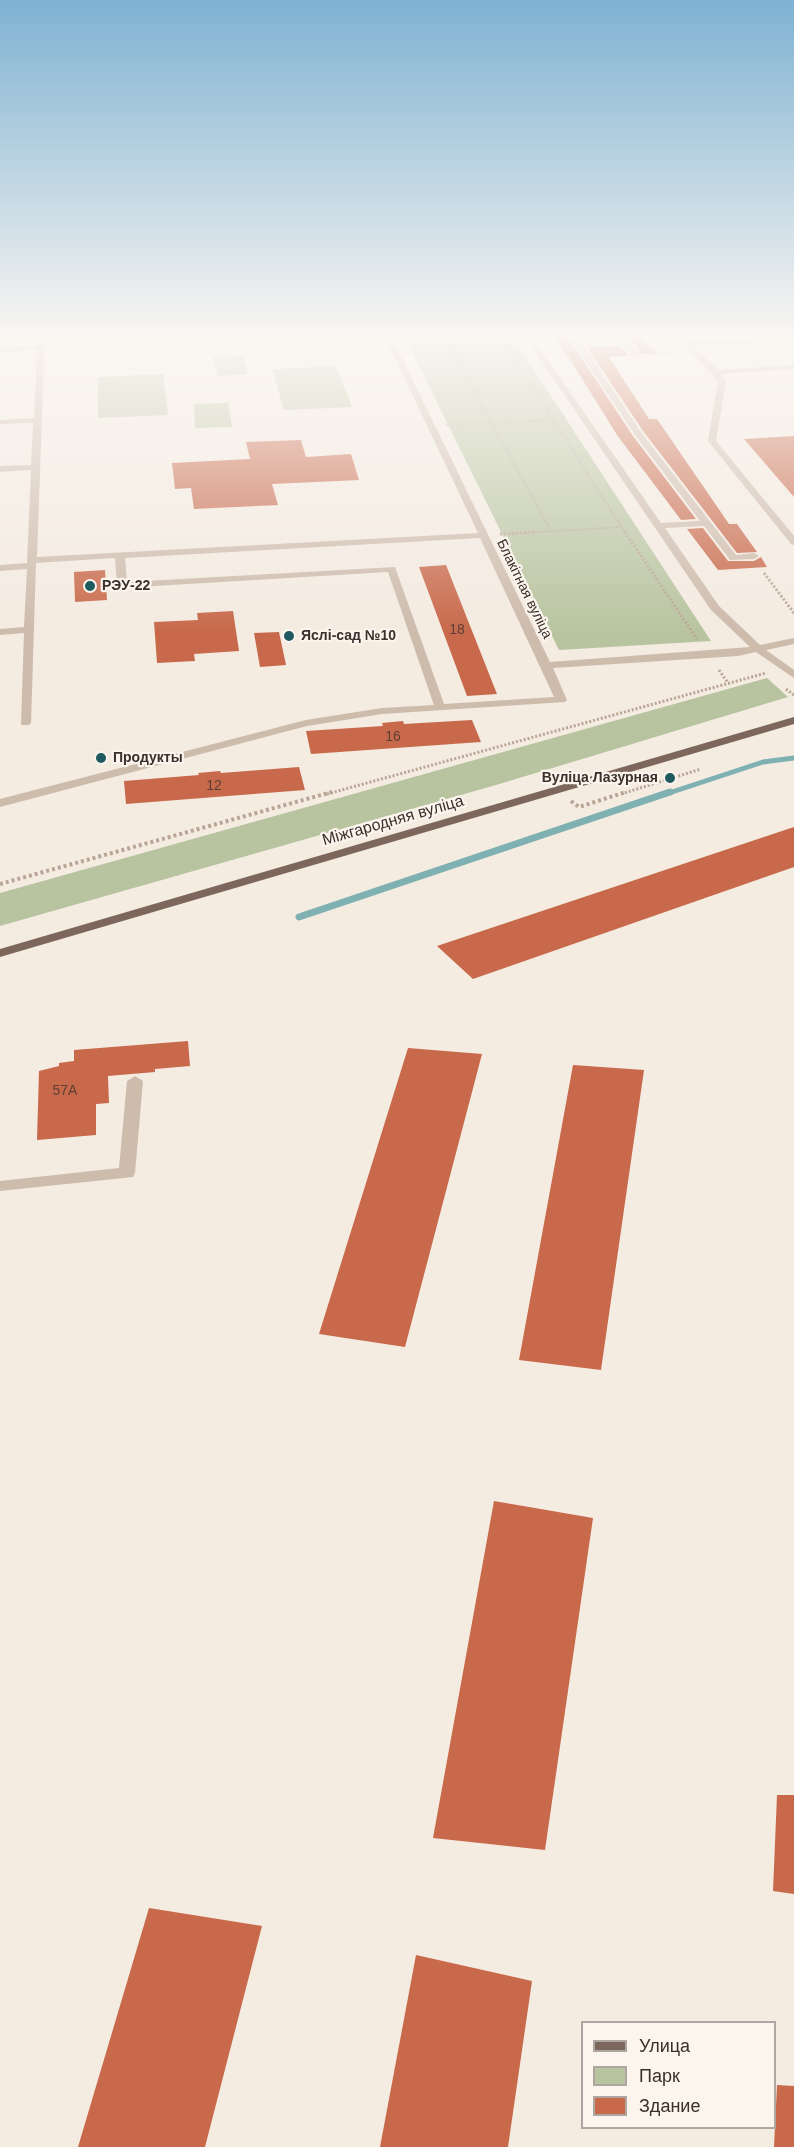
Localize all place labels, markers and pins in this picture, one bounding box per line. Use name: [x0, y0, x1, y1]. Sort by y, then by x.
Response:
place label: РЭУ-22: [102, 578, 150, 594]
marker: РЭУ-22: [83, 579, 97, 593]
place label: Яслі-сад №10: [301, 628, 396, 644]
marker: Яслі-сад №10: [282, 629, 296, 643]
place label: Продукты: [113, 750, 183, 766]
marker: Продукты: [94, 751, 108, 765]
place label: Вуліца Лазурная: [542, 770, 658, 786]
marker: Вуліца Лазурная: [663, 771, 677, 785]

